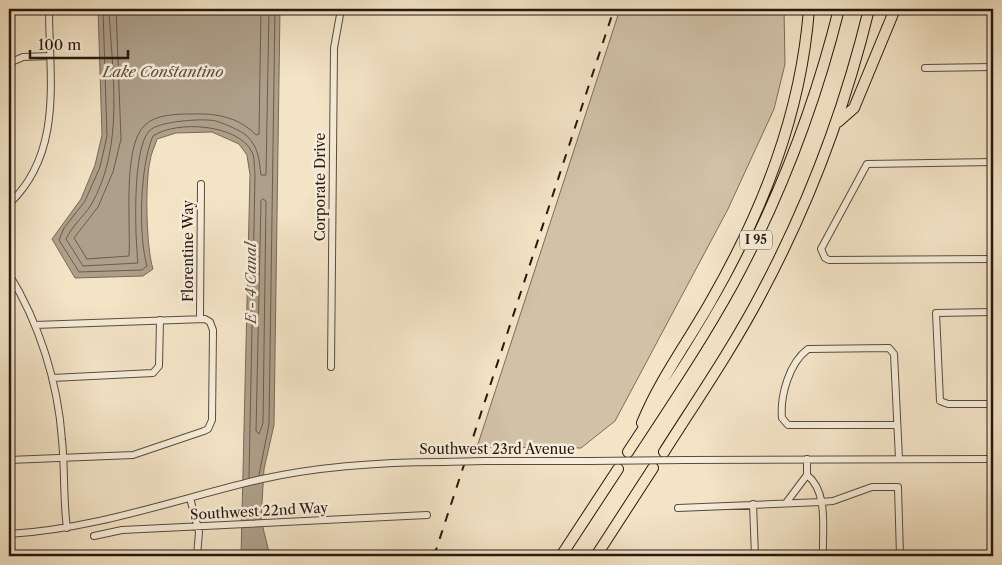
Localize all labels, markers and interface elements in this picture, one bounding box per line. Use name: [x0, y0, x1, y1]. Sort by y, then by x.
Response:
scale bar: [30, 28, 128, 60]
text: 100 m: [38, 35, 81, 54]
water label: Lake Constantino: [101, 62, 224, 81]
street label: Corporate Drive: [311, 133, 329, 241]
street label: Florentine Way: [179, 200, 197, 302]
road number: I 95: [740, 230, 772, 250]
water label: E - 4 Canal: [241, 240, 260, 325]
street label: Southwest 23rd Avenue: [419, 440, 575, 458]
street label: Southwest 22nd Way: [190, 498, 329, 524]

